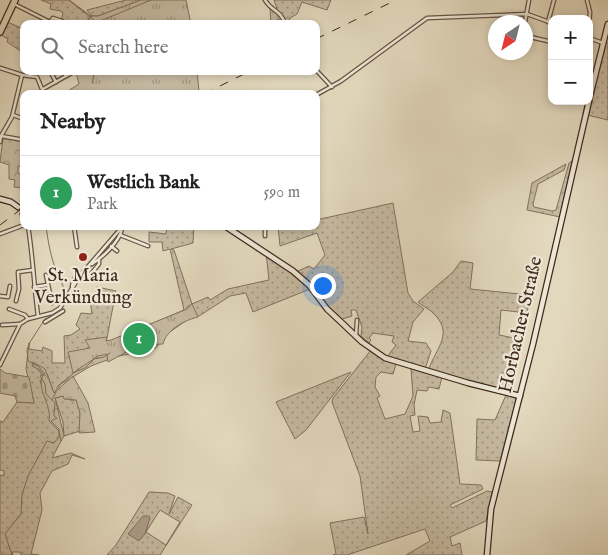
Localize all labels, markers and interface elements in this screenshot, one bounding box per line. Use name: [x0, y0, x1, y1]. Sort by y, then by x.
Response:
north arrow: [488, 15, 533, 60]
map controls: [548, 15, 593, 105]
button: +: [548, 15, 593, 60]
search box: [20, 20, 320, 75]
icon: search: [38, 34, 66, 62]
text: Search here: [78, 36, 169, 60]
button: −: [548, 60, 593, 105]
text: Nearby: [40, 109, 105, 136]
text: Westlich Bank: [87, 171, 200, 195]
text: 1: [53, 183, 59, 203]
text: 590 m: [264, 183, 300, 203]
text: Park: [87, 195, 117, 215]
marker: St. Maria Verkündung: [77, 251, 89, 263]
street label: Horbacher Straße: [494, 254, 548, 396]
place label: St. Maria Verkündung: [33, 264, 133, 310]
your location: [310, 273, 336, 299]
pin: 1: [123, 320, 155, 358]

